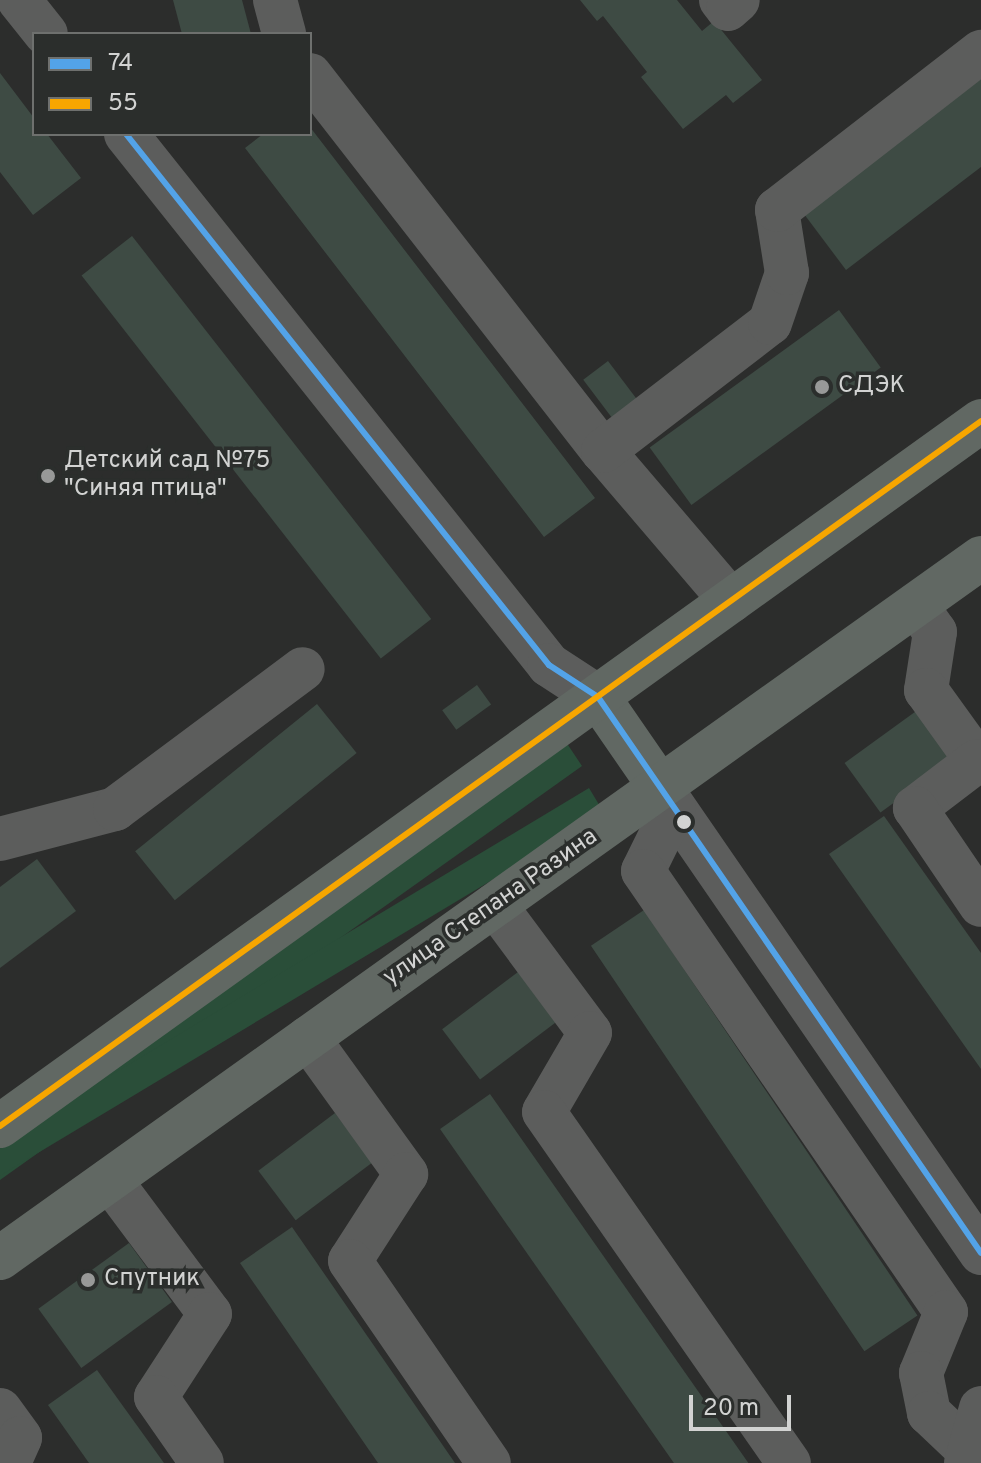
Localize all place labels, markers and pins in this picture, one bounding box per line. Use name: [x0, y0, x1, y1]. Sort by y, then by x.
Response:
place label: СДЭК: [838, 373, 905, 401]
marker: СДЭК: [813, 378, 831, 396]
place label: Детский сад №75 "Синяя птица": [64, 448, 270, 504]
marker: Детский сад №75 "Синяя птица": [39, 467, 57, 485]
unlabelled marker: [676, 814, 692, 830]
place label: Спутник: [104, 1266, 200, 1294]
marker: Спутник: [79, 1271, 97, 1289]

